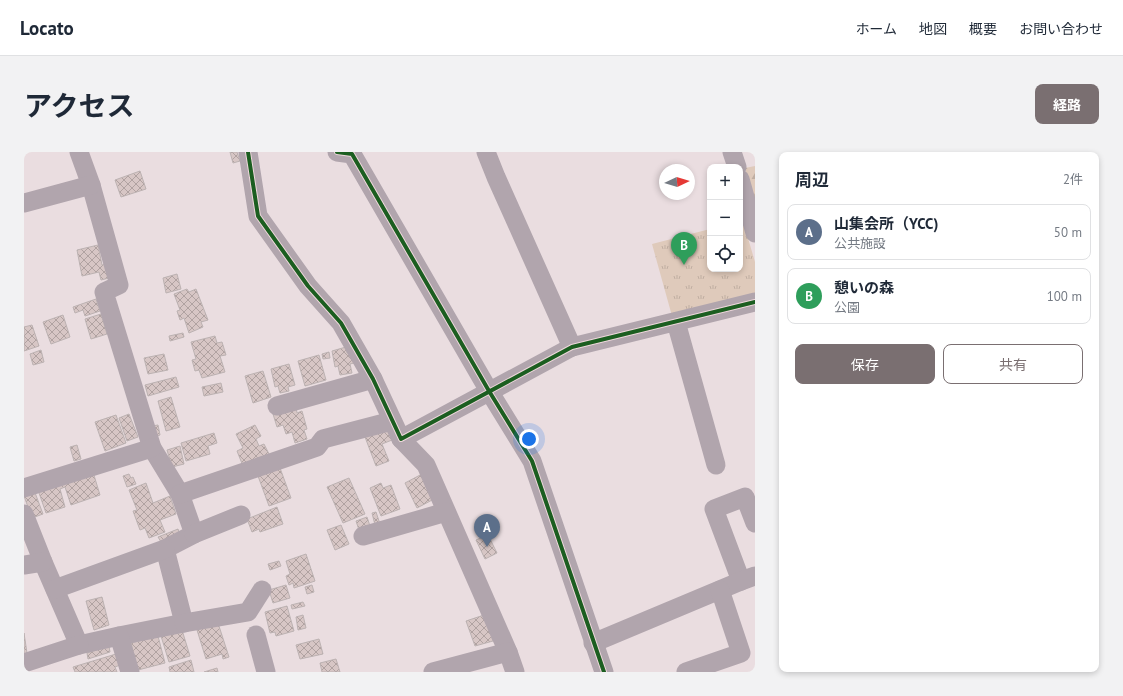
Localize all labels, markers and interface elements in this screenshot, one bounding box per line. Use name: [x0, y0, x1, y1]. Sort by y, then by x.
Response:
text: Locato: [20, 16, 74, 40]
text: ホーム: [855, 20, 897, 38]
text: 地図: [919, 20, 947, 38]
text: 概要: [969, 20, 997, 38]
text: お問い合わせ: [1019, 20, 1103, 38]
button: 経路: [1035, 84, 1099, 124]
text: アクセス: [24, 87, 135, 124]
north arrow: [659, 164, 695, 200]
map controls: [707, 164, 743, 272]
button: +: [707, 164, 743, 200]
text: 周辺: [795, 169, 829, 191]
text: 2件: [1063, 171, 1083, 188]
button: −: [707, 200, 743, 236]
text: 山集会所（YCC): [834, 214, 938, 233]
text: A: [805, 224, 813, 241]
text: 50 m: [1054, 224, 1082, 241]
pin: B: [671, 232, 697, 265]
text: 公共施設: [834, 235, 886, 252]
button: locate: [707, 236, 743, 272]
text: 憩いの森: [834, 278, 894, 297]
text: B: [805, 288, 813, 305]
text: 100 m: [1047, 288, 1082, 305]
text: 公園: [834, 299, 860, 316]
button: 保存: [795, 344, 935, 384]
button: 共有: [943, 344, 1083, 384]
your location: [519, 429, 539, 449]
pin: A: [474, 514, 500, 547]

